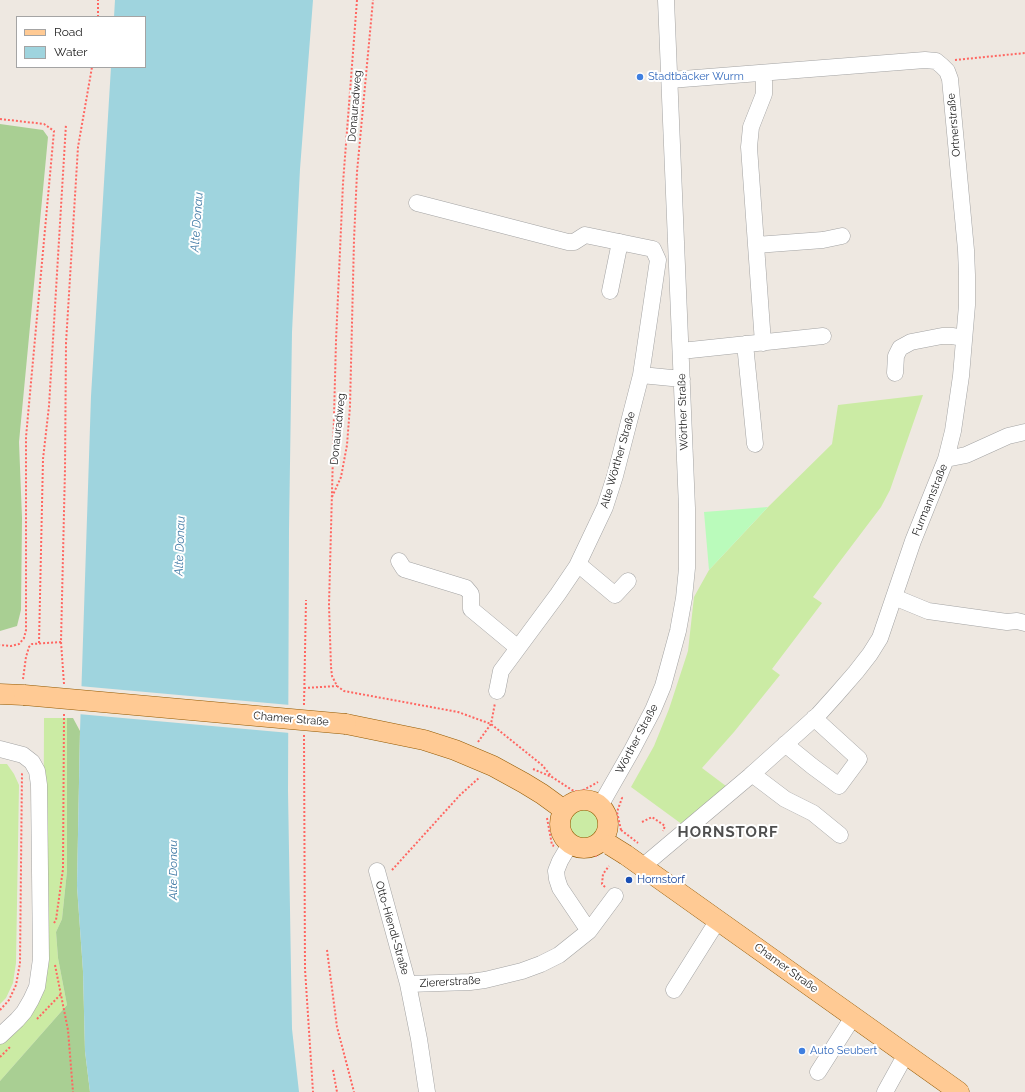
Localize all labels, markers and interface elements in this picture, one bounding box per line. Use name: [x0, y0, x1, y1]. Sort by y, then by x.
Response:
legend: [16, 16, 146, 68]
text: Road: [54, 25, 83, 39]
text: Water: [54, 45, 88, 59]
street label: Donauradweg: [345, 70, 365, 142]
place label: Stadtbäcker Wurm: [648, 70, 744, 84]
marker: Stadtbäcker Wurm: [635, 72, 645, 82]
street label: Ortnerstraße: [945, 93, 963, 157]
water label: Alte Donau: [188, 192, 206, 252]
street label: Wörther Straße: [675, 373, 691, 451]
street label: Donauradweg: [328, 392, 348, 466]
street label: Alte Wörther Straße: [598, 410, 638, 510]
street label: Furmannstraße: [909, 462, 951, 538]
water label: Alte Donau: [172, 516, 188, 576]
street label: Wörther Straße: [613, 702, 661, 776]
street label: Chamer Straße: [253, 709, 329, 729]
district label: HORNSTORF: [677, 823, 779, 841]
water label: Alte Donau: [166, 840, 180, 900]
place label: Hornstorf: [637, 873, 685, 887]
marker: Hornstorf: [624, 875, 634, 885]
street label: Otto-Hiendl-Straße: [372, 880, 412, 976]
street label: Chamer Straße: [751, 940, 821, 996]
street label: Ziererstraße: [419, 974, 481, 990]
place label: Auto Seubert: [810, 1044, 877, 1058]
marker: Auto Seubert: [797, 1046, 807, 1056]

